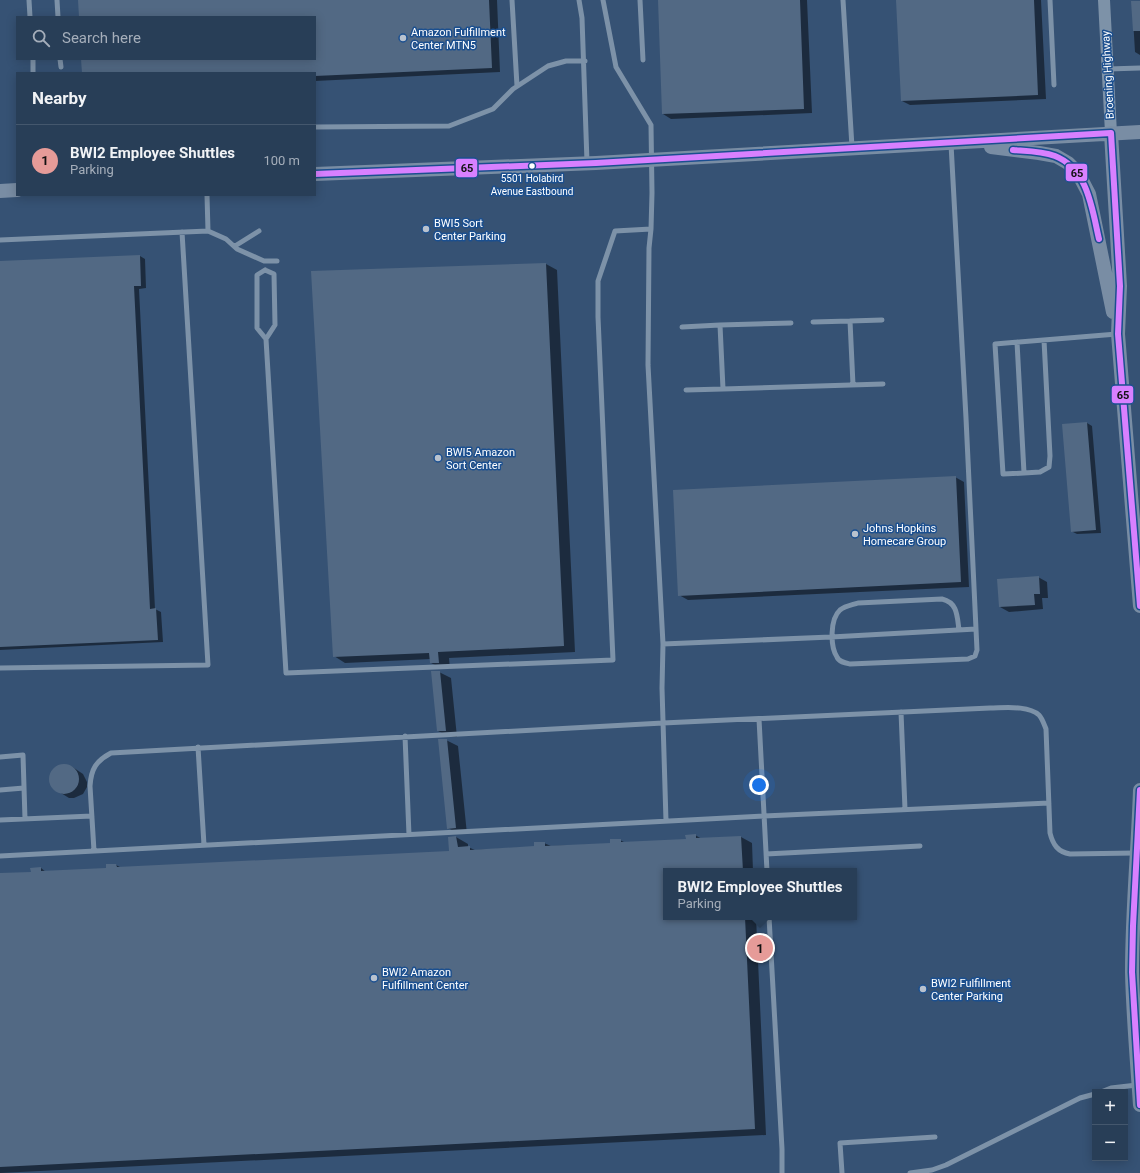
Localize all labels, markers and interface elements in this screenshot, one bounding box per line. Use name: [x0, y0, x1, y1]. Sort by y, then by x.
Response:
search box: [16, 16, 316, 60]
place label: Amazon Fulfillment Center MTN5: [411, 26, 506, 52]
icon: search: [30, 27, 52, 49]
text: Search here: [62, 29, 141, 47]
street label: Broening Highway: [1099, 30, 1117, 120]
marker: Amazon Fulfillment Center MTN5: [398, 33, 408, 43]
text: Nearby: [32, 88, 87, 108]
text: BWI2 Employee Shuttles: [70, 144, 235, 162]
text: 1: [41, 153, 49, 168]
text: 100 m: [263, 153, 300, 168]
line badge: 65: [455, 158, 478, 178]
marker: 5501 Holabird Avenue Eastbound: [527, 161, 537, 171]
text: Parking: [70, 162, 114, 177]
text: 65: [461, 162, 473, 175]
line badge: 65: [1065, 163, 1088, 182]
text: 65: [1071, 167, 1083, 180]
place label: 5501 Holabird Avenue Eastbound: [491, 173, 573, 197]
place label: BWI5 Sort Center Parking: [434, 217, 506, 243]
marker: BWI5 Sort Center Parking: [421, 224, 431, 234]
line badge: 65: [1111, 385, 1134, 404]
text: 65: [1117, 389, 1129, 402]
place label: BWI5 Amazon Sort Center: [446, 446, 515, 472]
marker: BWI5 Amazon Sort Center: [433, 453, 443, 463]
place label: Johns Hopkins Homecare Group: [863, 522, 946, 548]
marker: Johns Hopkins Homecare Group: [850, 529, 860, 539]
your location: [749, 775, 769, 795]
popup: [663, 868, 857, 920]
text: BWI2 Employee Shuttles: [678, 878, 842, 896]
text: Parking: [678, 896, 721, 911]
pin: 1: [747, 933, 773, 963]
place label: BWI2 Amazon Fulfillment Center: [382, 966, 469, 992]
marker: BWI2 Amazon Fulfillment Center: [369, 973, 379, 983]
place label: BWI2 Fulfillment Center Parking: [931, 977, 1011, 1003]
marker: BWI2 Fulfillment Center Parking: [918, 984, 928, 994]
map controls: [1092, 1089, 1128, 1161]
button: +: [1092, 1089, 1128, 1125]
button: −: [1092, 1125, 1128, 1161]

